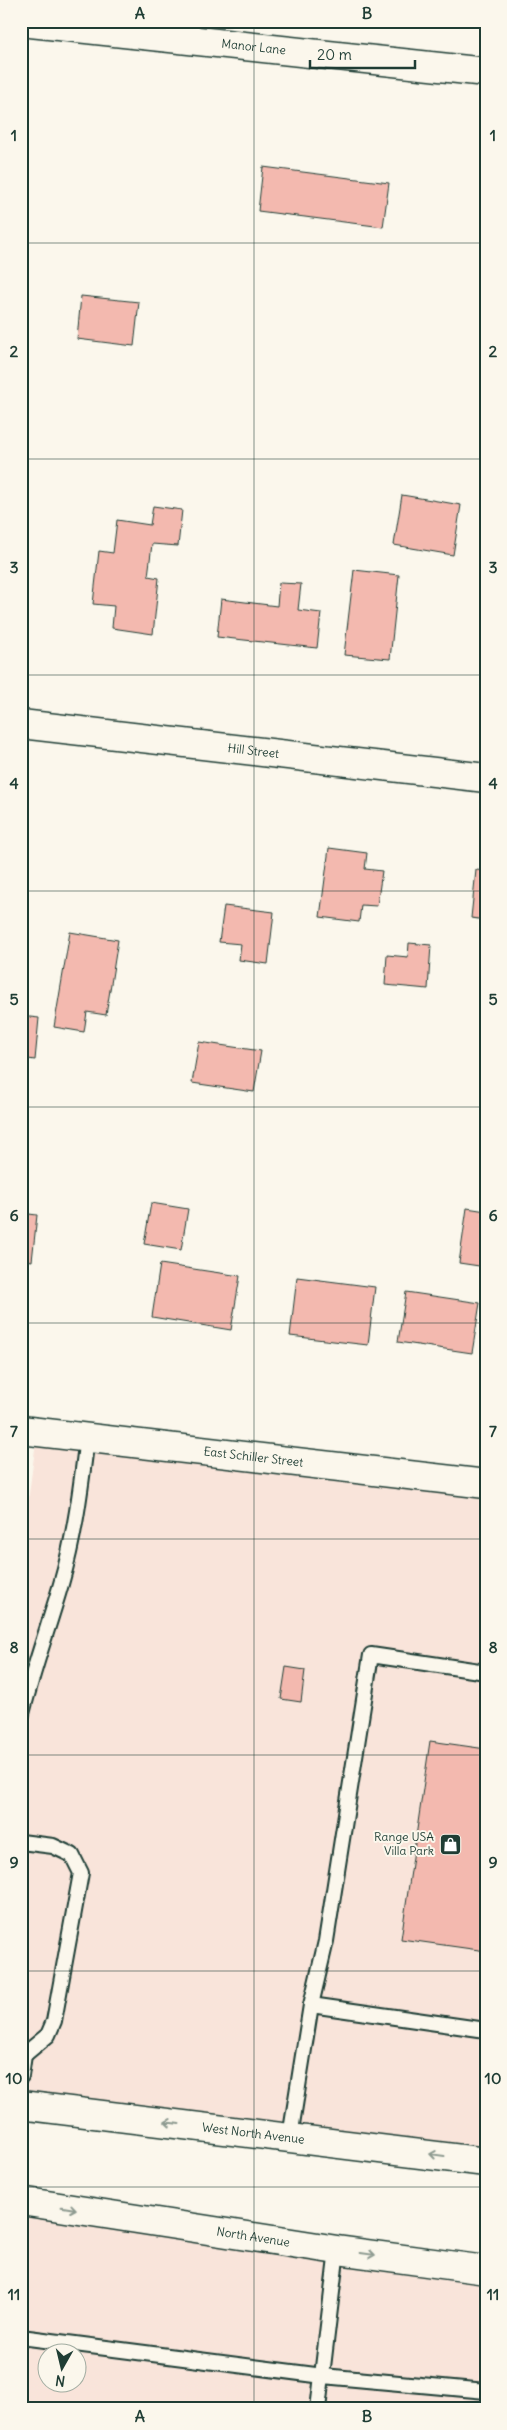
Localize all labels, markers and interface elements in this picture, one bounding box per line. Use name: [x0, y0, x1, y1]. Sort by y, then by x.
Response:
text: A: [135, 3, 145, 23]
text: B: [362, 3, 373, 23]
street label: Manor Lane: [221, 36, 287, 57]
scale bar: [310, 38, 414, 70]
text: 20 m: [317, 45, 352, 64]
text: 1: [11, 125, 17, 145]
text: 1: [490, 125, 496, 145]
text: 2: [10, 341, 19, 361]
text: 2: [489, 341, 498, 361]
text: 3: [9, 557, 19, 577]
text: 3: [488, 557, 498, 577]
street label: Hill Street: [227, 740, 280, 761]
text: 4: [9, 773, 19, 793]
text: 4: [488, 773, 498, 793]
text: 5: [9, 989, 19, 1009]
text: 5: [488, 989, 498, 1009]
text: 6: [9, 1205, 19, 1225]
text: 6: [488, 1205, 498, 1225]
text: 7: [10, 1421, 18, 1441]
text: 7: [489, 1421, 497, 1441]
street label: East Schiller Street: [203, 1443, 304, 1470]
text: 8: [9, 1637, 19, 1657]
text: 8: [488, 1637, 498, 1657]
place label: Range USA Villa Park: [374, 1829, 434, 1858]
shop icon: Range USA Villa Park: [438, 1832, 462, 1856]
text: 9: [9, 1852, 19, 1872]
text: 9: [488, 1852, 498, 1872]
text: 10: [6, 2068, 22, 2088]
text: 10: [485, 2068, 501, 2088]
one-way arrow: [164, 2118, 180, 2128]
street label: West North Avenue: [201, 2119, 305, 2147]
one-way arrow: [430, 2150, 446, 2160]
one-way arrow: [61, 2204, 77, 2214]
street label: North Avenue: [216, 2223, 291, 2250]
one-way arrow: [360, 2250, 376, 2260]
text: 11: [8, 2284, 20, 2304]
text: 11: [487, 2284, 499, 2304]
north arrow: [38, 2342, 88, 2392]
text: N: [54, 2371, 66, 2390]
text: A: [135, 2406, 145, 2426]
text: B: [362, 2406, 373, 2426]

